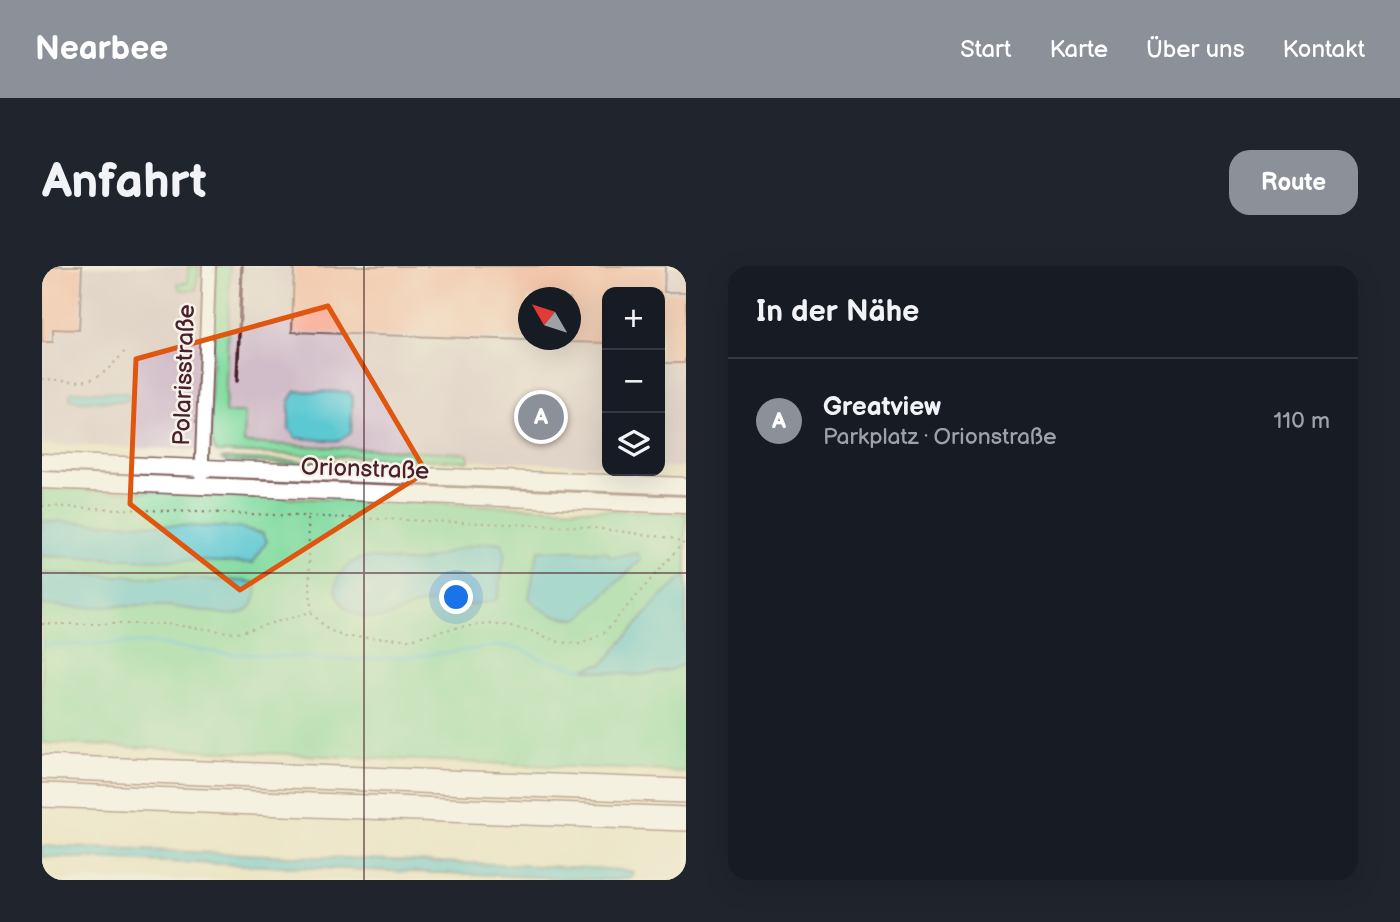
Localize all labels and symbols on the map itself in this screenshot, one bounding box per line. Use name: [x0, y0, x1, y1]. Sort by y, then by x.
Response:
north arrow: [518, 287, 581, 350]
street label: Polarisstraße: [167, 304, 201, 446]
pin: A: [518, 391, 564, 443]
street label: Orionstraße: [300, 452, 430, 486]
your location: [439, 580, 473, 614]

